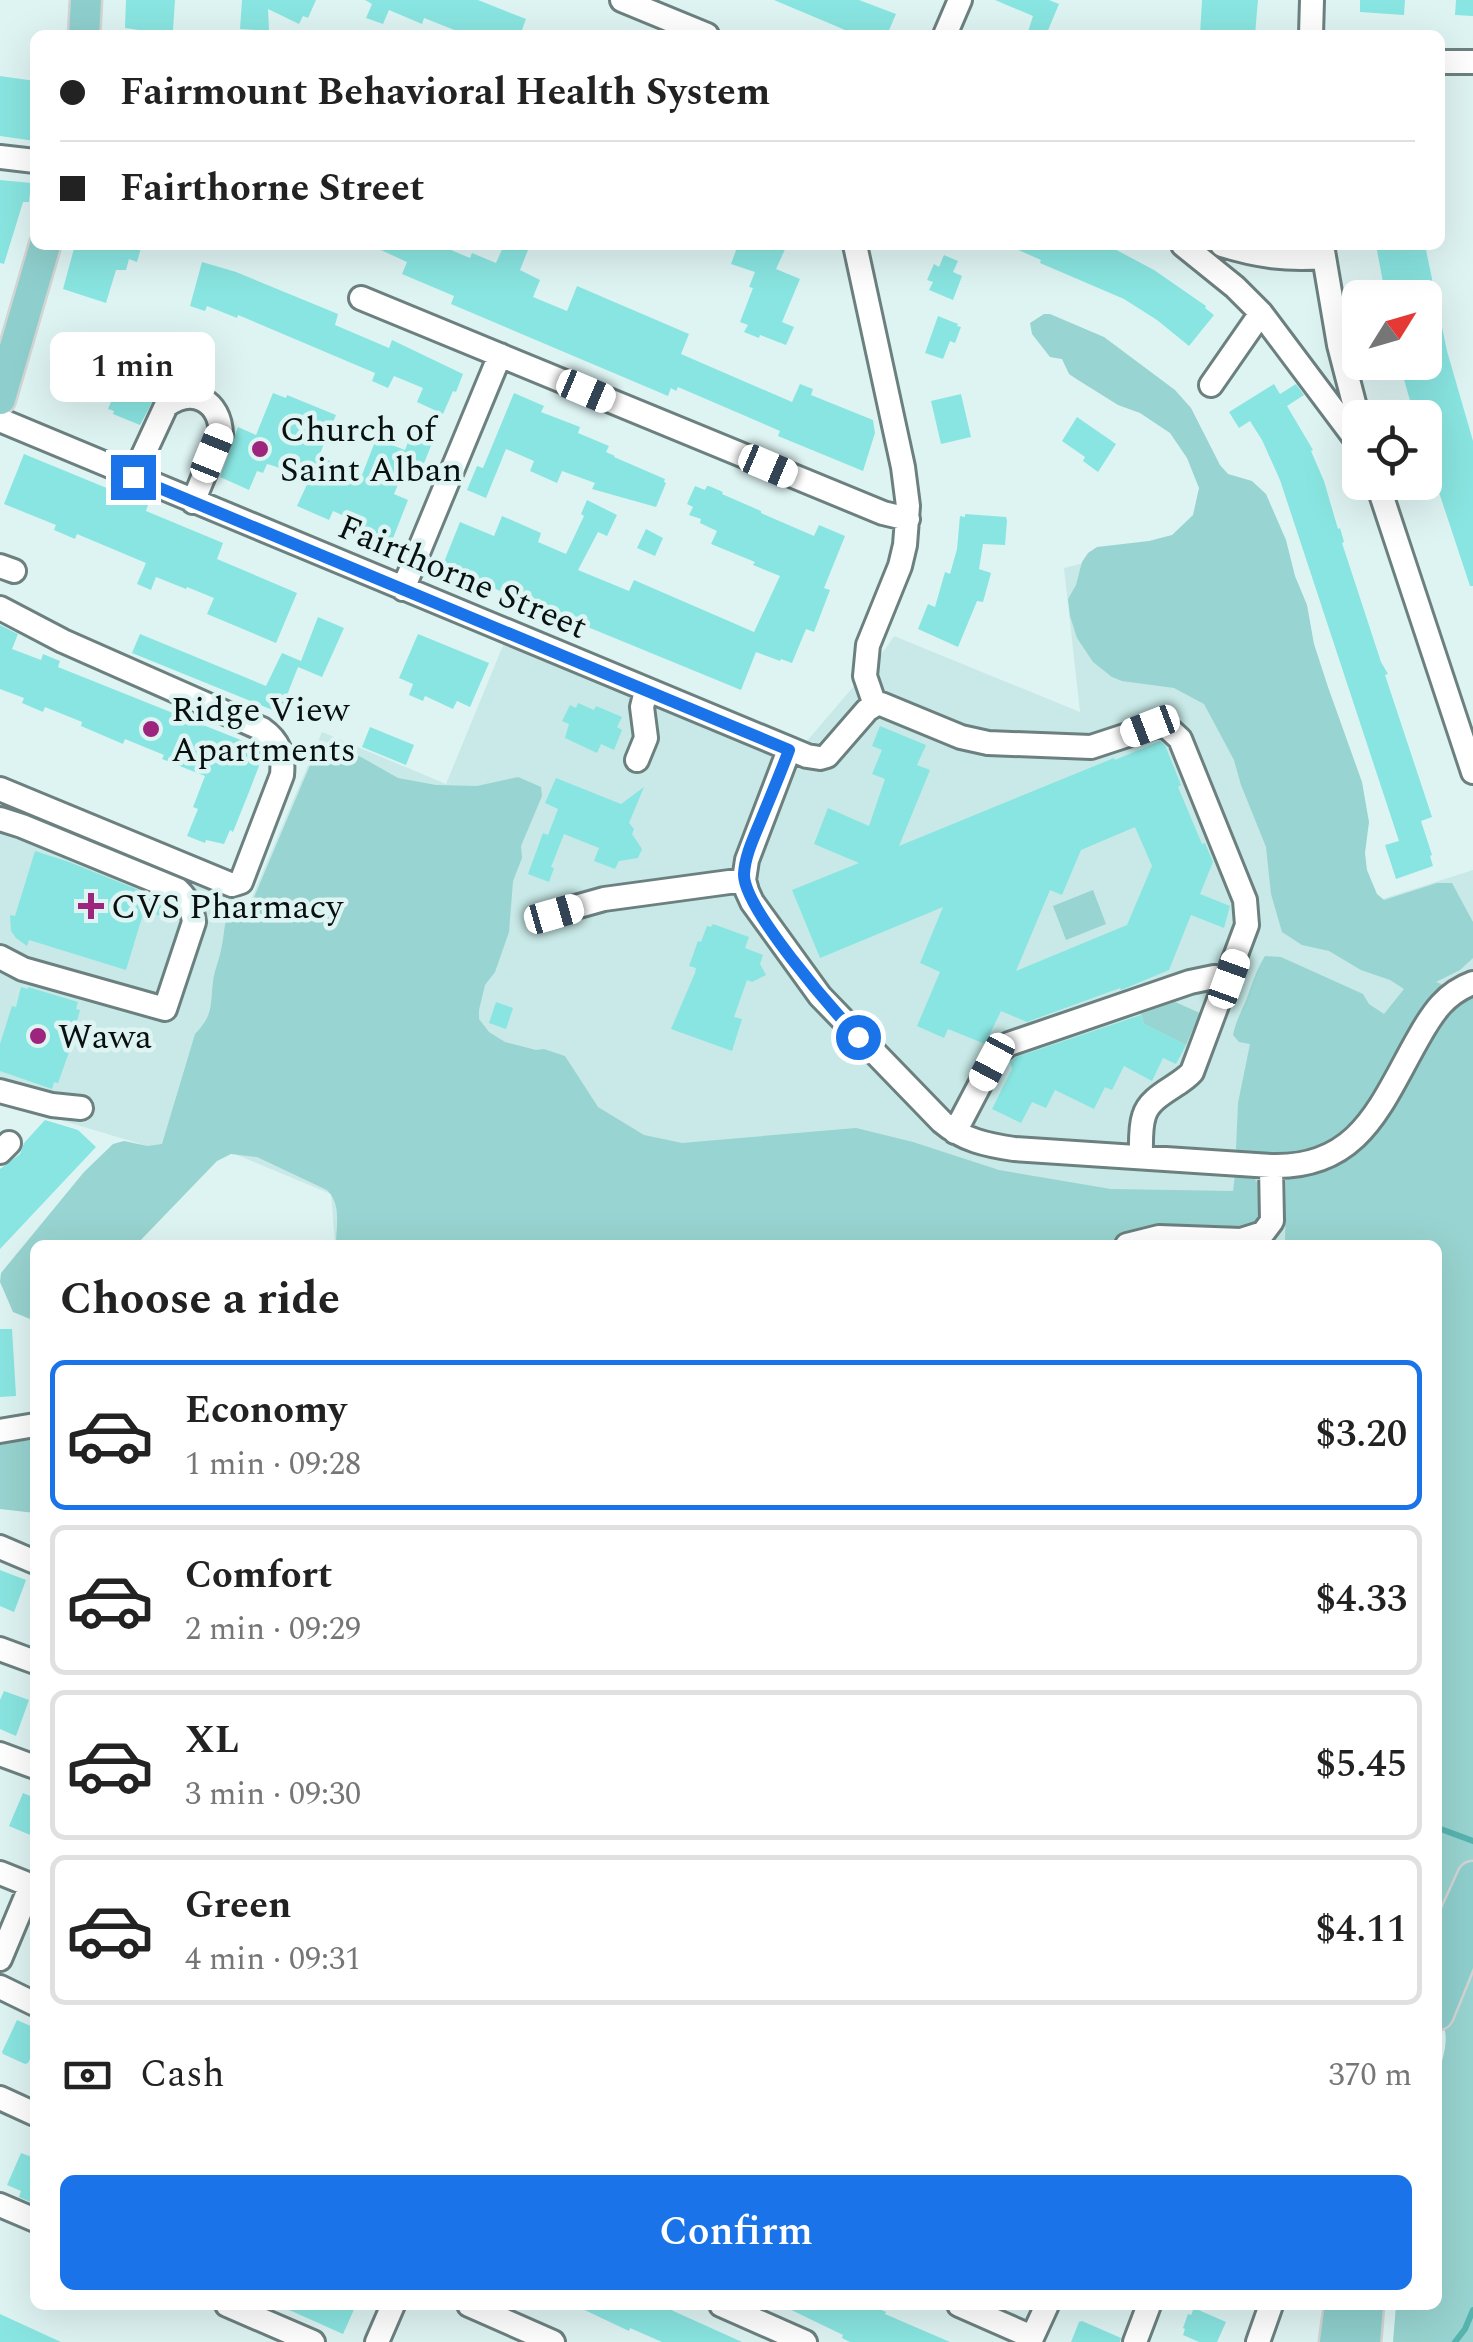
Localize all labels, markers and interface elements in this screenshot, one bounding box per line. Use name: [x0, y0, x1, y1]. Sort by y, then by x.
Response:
text: Fairmount Behavioral Health System: [120, 64, 770, 122]
text: Fairthorne Street: [120, 160, 424, 218]
north arrow: [1342, 280, 1442, 380]
map controls: [1342, 280, 1442, 500]
callout: 1 min: [51, 332, 216, 402]
text: 1 min: [91, 342, 174, 391]
car: [553, 365, 619, 417]
button: locate: [1342, 400, 1442, 500]
place label: Church of Saint Alban: [280, 404, 462, 497]
car: [187, 420, 237, 486]
marker: Church of Saint Alban: [249, 438, 271, 460]
car: [735, 440, 801, 492]
route end: [111, 455, 156, 500]
street label: Fairthorne Street: [330, 501, 595, 654]
place label: Ridge View Apartments: [171, 684, 356, 777]
car: [1117, 701, 1183, 751]
marker: Ridge View Apartments: [140, 718, 162, 740]
place label: CVS Pharmacy: [111, 881, 344, 934]
car: [521, 891, 587, 937]
marker: CVS Pharmacy: [80, 895, 102, 917]
car: [1205, 946, 1253, 1012]
place label: Wawa: [58, 1011, 152, 1064]
route start: [836, 1015, 881, 1060]
marker: Wawa: [27, 1025, 49, 1047]
car: [965, 1028, 1019, 1096]
text: Choose a ride: [60, 1265, 340, 1334]
text: Economy: [185, 1382, 346, 1440]
icon: car: [65, 1390, 155, 1480]
text: $3.20: [1316, 1406, 1407, 1464]
text: 1 min · 09:28: [185, 1440, 361, 1489]
text: Comfort: [185, 1547, 332, 1605]
icon: car: [65, 1555, 155, 1645]
text: $4.33: [1316, 1571, 1407, 1629]
text: 2 min · 09:29: [185, 1605, 361, 1654]
text: XL: [185, 1712, 239, 1770]
icon: car: [65, 1720, 155, 1810]
text: $5.45: [1316, 1736, 1407, 1794]
text: 3 min · 09:30: [185, 1770, 361, 1819]
text: Green: [185, 1877, 292, 1935]
icon: car: [65, 1885, 155, 1975]
text: $4.11: [1316, 1901, 1407, 1959]
text: 4 min · 09:31: [185, 1935, 361, 1984]
text: Cash: [140, 2046, 225, 2104]
icon: cash: [60, 2048, 115, 2103]
text: 370 m: [1328, 2051, 1412, 2100]
button: Confirm: [60, 2175, 1412, 2290]

